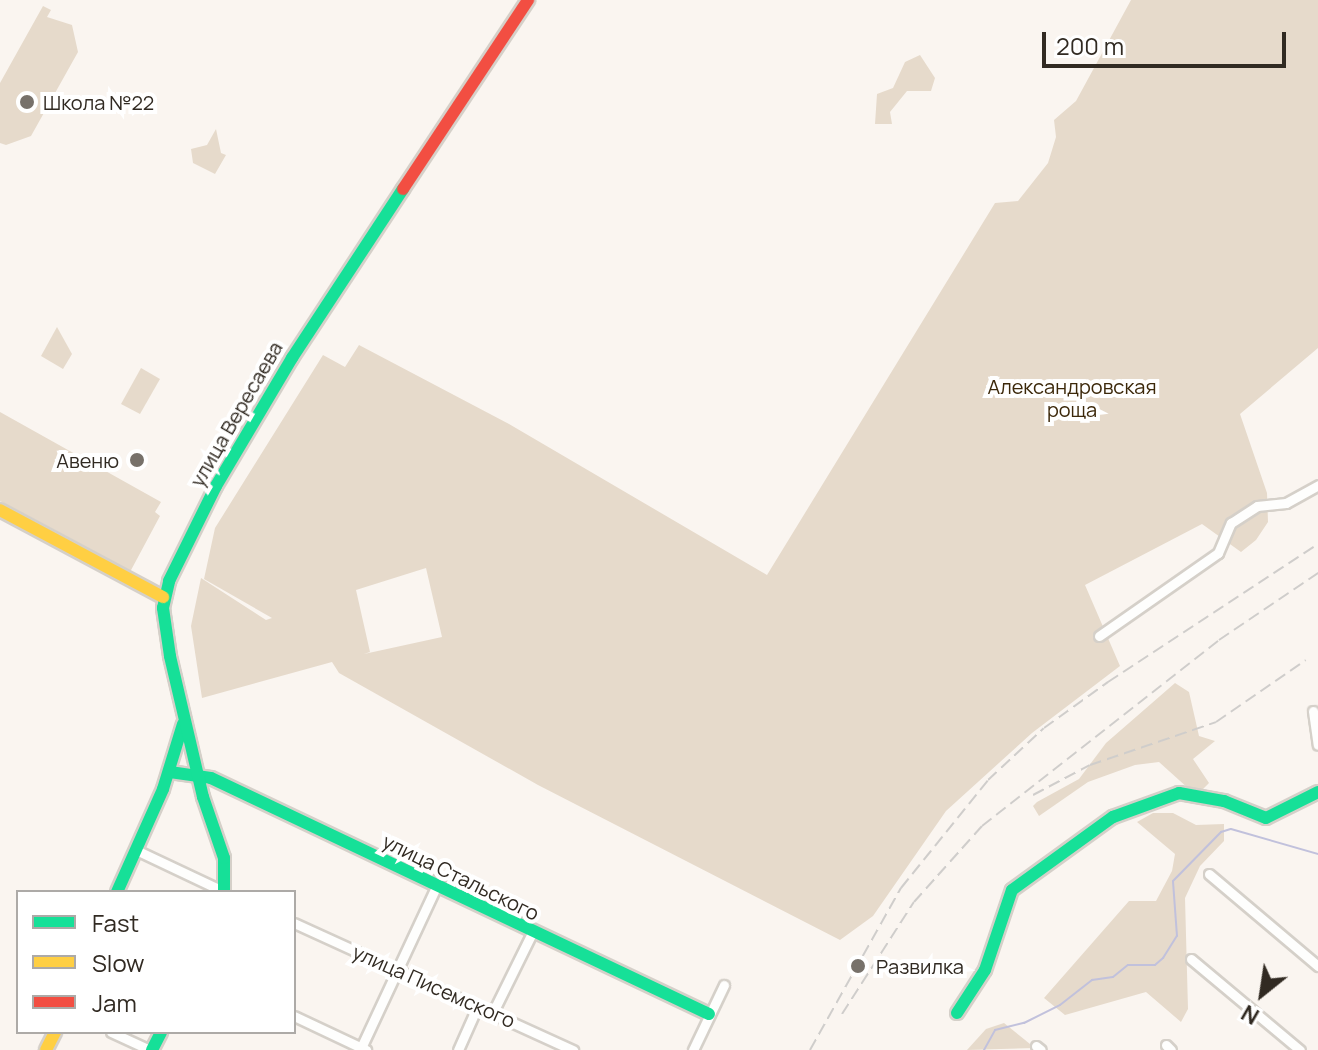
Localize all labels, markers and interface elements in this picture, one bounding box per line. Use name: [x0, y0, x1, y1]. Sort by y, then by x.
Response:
scale bar: [1046, 16, 1290, 66]
text: 200 m: [1056, 29, 1124, 62]
place label: Школа №22: [43, 90, 154, 114]
marker: Школа №22: [18, 93, 36, 111]
street label: улица Вересаева: [185, 337, 287, 491]
park label: Александровская роща: [987, 375, 1157, 422]
place label: Авеню: [56, 448, 119, 472]
marker: Авеню: [126, 449, 148, 471]
street label: улица Стальского: [379, 829, 543, 925]
legend: [16, 890, 296, 1034]
text: Fast: [92, 906, 139, 939]
street label: улица Писемского: [349, 939, 519, 1033]
text: Slow: [92, 946, 145, 979]
place label: Развилка: [876, 954, 964, 978]
north arrow: [1222, 954, 1302, 1034]
marker: Развилка: [847, 955, 869, 977]
text: Jam: [92, 986, 137, 1019]
text: N: [1236, 998, 1264, 1032]

